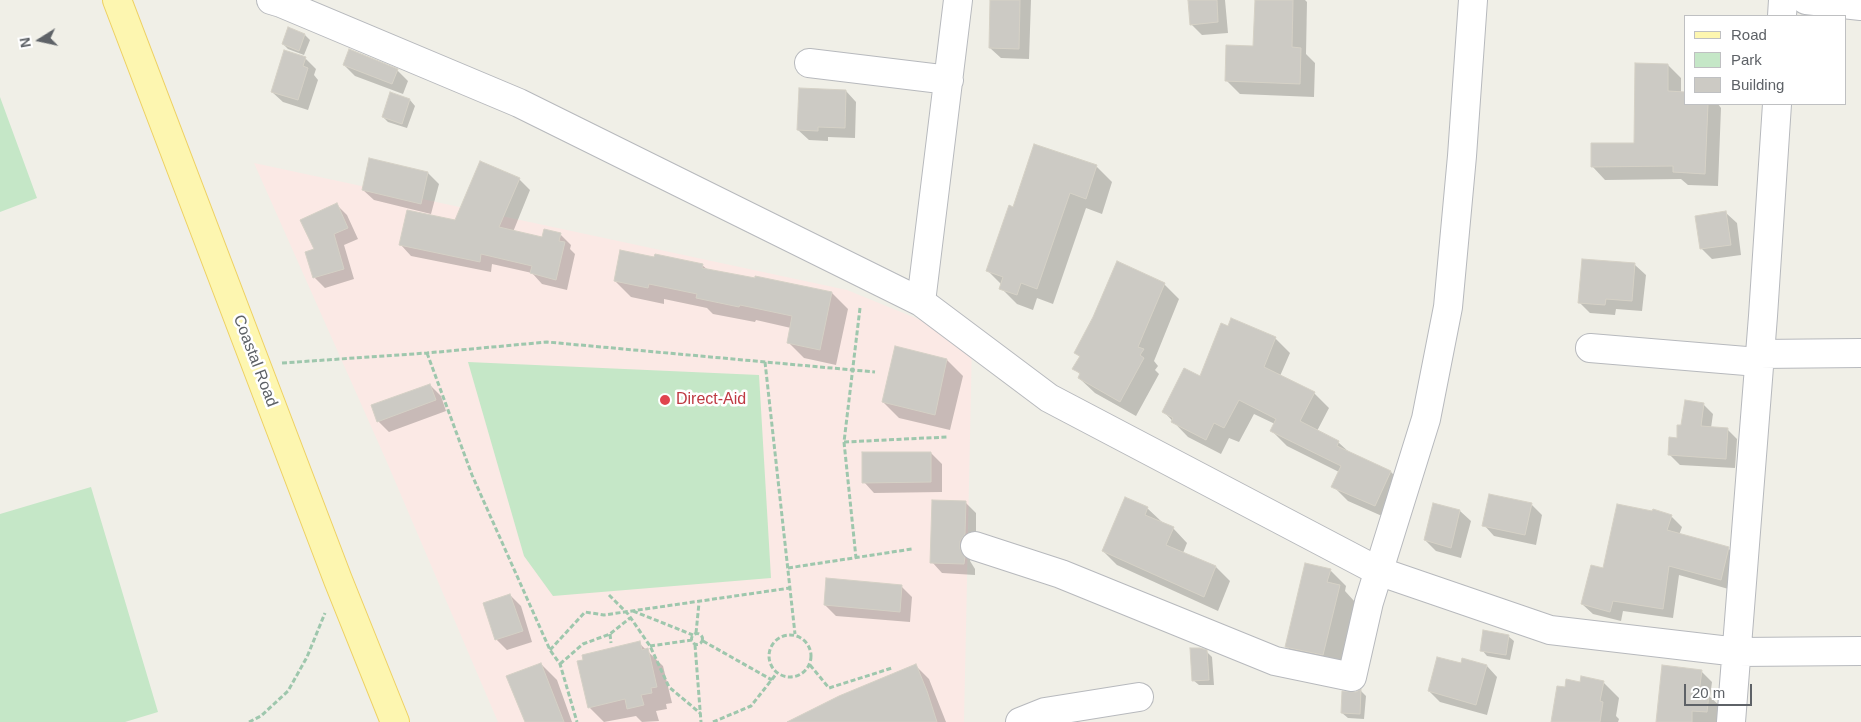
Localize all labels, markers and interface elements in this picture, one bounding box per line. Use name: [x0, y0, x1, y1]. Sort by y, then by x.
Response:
north arrow: [15, 15, 65, 65]
legend: [1684, 15, 1846, 105]
text: Road: [1731, 26, 1767, 43]
text: N: [16, 36, 34, 49]
text: Park: [1731, 51, 1762, 68]
text: Building: [1731, 76, 1784, 93]
street label: Coastal Road: [229, 312, 281, 410]
place label: Direct-Aid: [676, 390, 746, 410]
marker: Direct-Aid: [658, 393, 672, 407]
scale bar: [1686, 674, 1754, 706]
text: 20 m: [1692, 684, 1725, 701]

